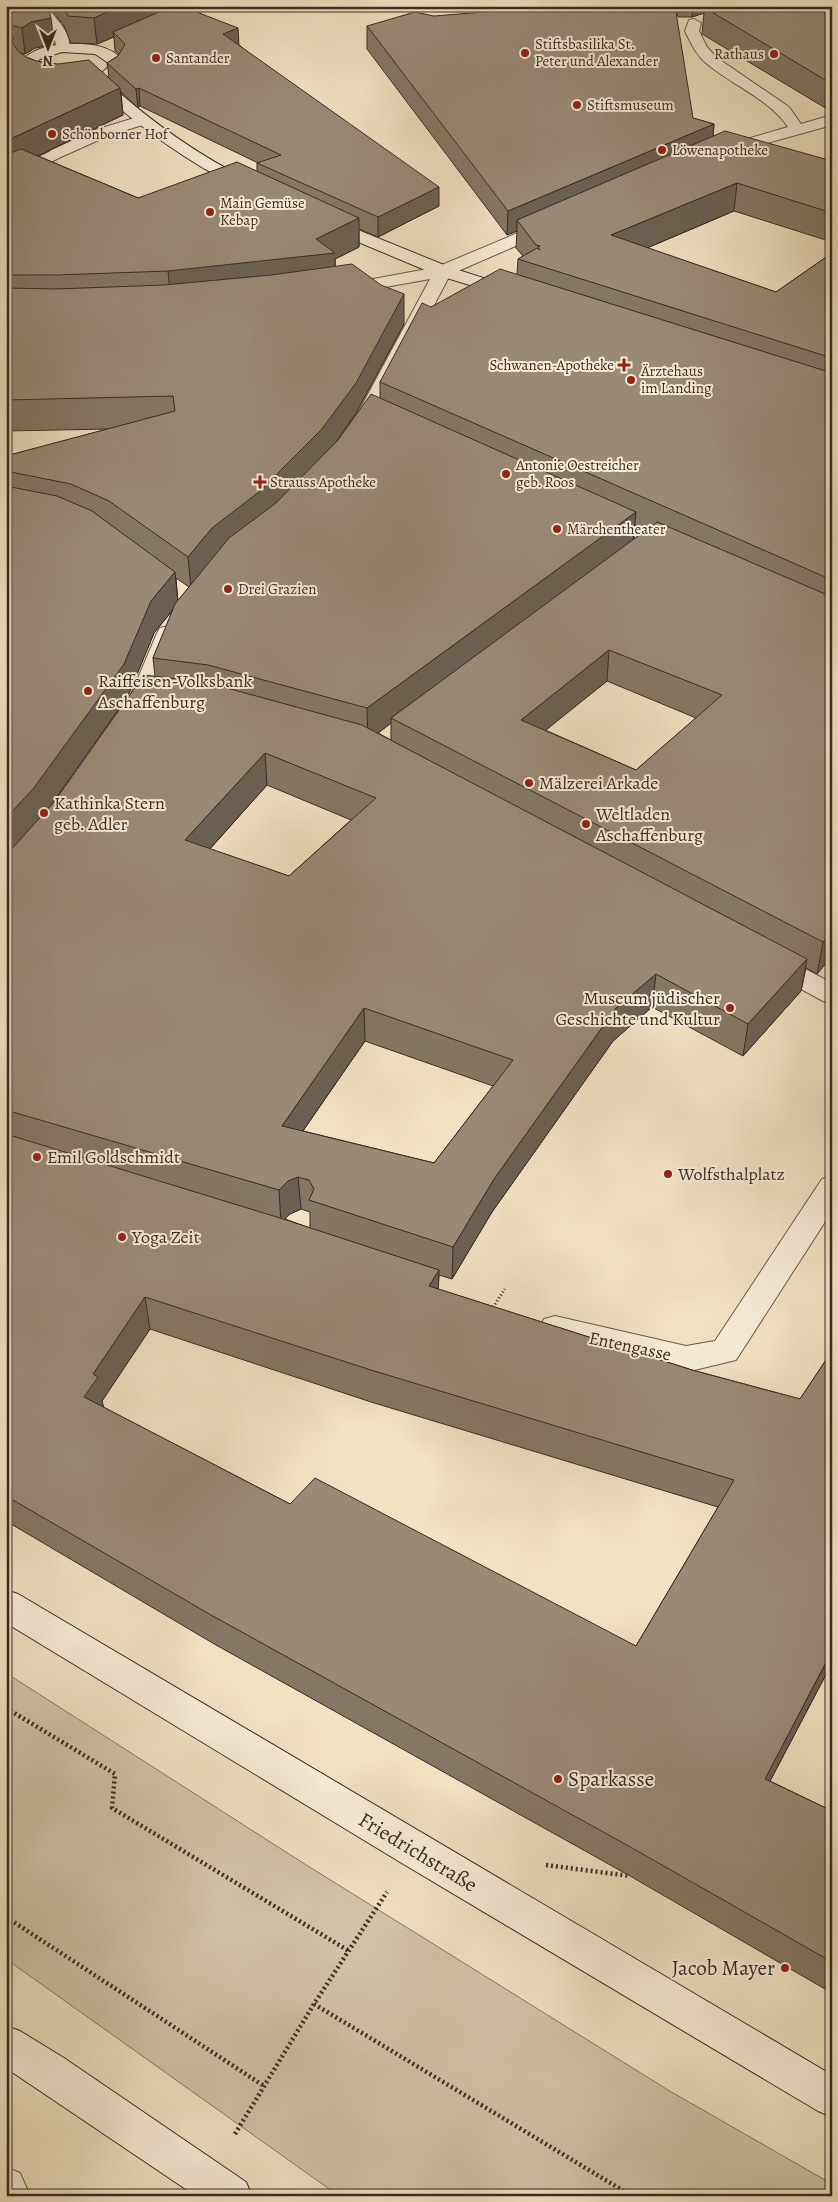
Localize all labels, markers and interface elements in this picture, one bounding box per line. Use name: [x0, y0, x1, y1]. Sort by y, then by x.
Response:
north arrow: [22, 22, 72, 72]
place label: Stiftsbasilika St. Peter und Alexander: [535, 34, 658, 71]
place label: Rathaus: [714, 44, 764, 64]
marker: Stiftsbasilika St. Peter und Alexander: [519, 47, 531, 59]
place label: Santander: [166, 48, 230, 68]
marker: Rathaus: [768, 48, 780, 60]
text: N: [43, 51, 53, 70]
marker: Santander: [150, 52, 162, 64]
place label: Stiftsmuseum: [587, 95, 674, 115]
marker: Stiftsmuseum: [571, 99, 583, 111]
place label: Schönborner Hof: [62, 124, 170, 144]
marker: Schönborner Hof: [46, 128, 58, 140]
place label: Löwenapotheke: [672, 140, 768, 160]
marker: Löwenapotheke: [656, 144, 668, 156]
place label: Main Gemüse Kebap: [220, 193, 305, 230]
marker: Main Gemüse Kebap: [204, 206, 216, 218]
place label: Schwanen-Apotheke: [489, 355, 614, 375]
marker: Schwanen-Apotheke: [618, 359, 630, 371]
place label: Ärztehaus im Landing: [640, 361, 712, 398]
marker: Ärztehaus im Landing: [625, 374, 637, 386]
place label: Antonie Oestreicher geb. Roos: [515, 455, 639, 492]
marker: Antonie Oestreicher geb. Roos: [500, 468, 512, 480]
place label: Strauss Apotheke: [270, 472, 376, 492]
marker: Strauss Apotheke: [254, 476, 266, 488]
place label: Märchentheater: [567, 519, 666, 539]
marker: Märchentheater: [551, 523, 563, 535]
place label: Drei Grazien: [238, 579, 316, 599]
marker: Drei Grazien: [222, 583, 234, 595]
place label: Raiffeisen-Volksbank Aschaffenburg: [97, 669, 252, 714]
marker: Raiffeisen-Volksbank Aschaffenburg: [82, 685, 94, 697]
place label: Mälzerei Arkade: [539, 771, 658, 795]
marker: Mälzerei Arkade: [523, 777, 535, 789]
place label: Kathinka Stern geb. Adler: [54, 791, 165, 836]
place label: Weltladen Aschaffenburg: [595, 802, 703, 847]
marker: Kathinka Stern geb. Adler: [38, 807, 50, 819]
marker: Weltladen Aschaffenburg: [580, 818, 592, 830]
place label: Museum jüdischer Geschichte und Kultur: [555, 986, 720, 1031]
marker: Museum jüdischer Geschichte und Kultur: [724, 1002, 736, 1014]
place label: Emil Goldschmidt: [47, 1145, 180, 1169]
marker: Emil Goldschmidt: [31, 1151, 43, 1163]
place label: Wolfsthalplatz: [677, 1162, 785, 1186]
marker: Wolfsthalplatz: [662, 1168, 674, 1180]
place label: Yoga Zeit: [131, 1225, 200, 1249]
marker: Yoga Zeit: [116, 1231, 128, 1243]
street label: Entengasse: [587, 1326, 673, 1366]
place label: Sparkasse: [568, 1765, 654, 1793]
marker: Sparkasse: [552, 1773, 564, 1785]
street label: Friedrichstraße: [353, 1806, 483, 1898]
place label: Jacob Mayer: [672, 1954, 775, 1982]
marker: Jacob Mayer: [779, 1962, 791, 1974]

